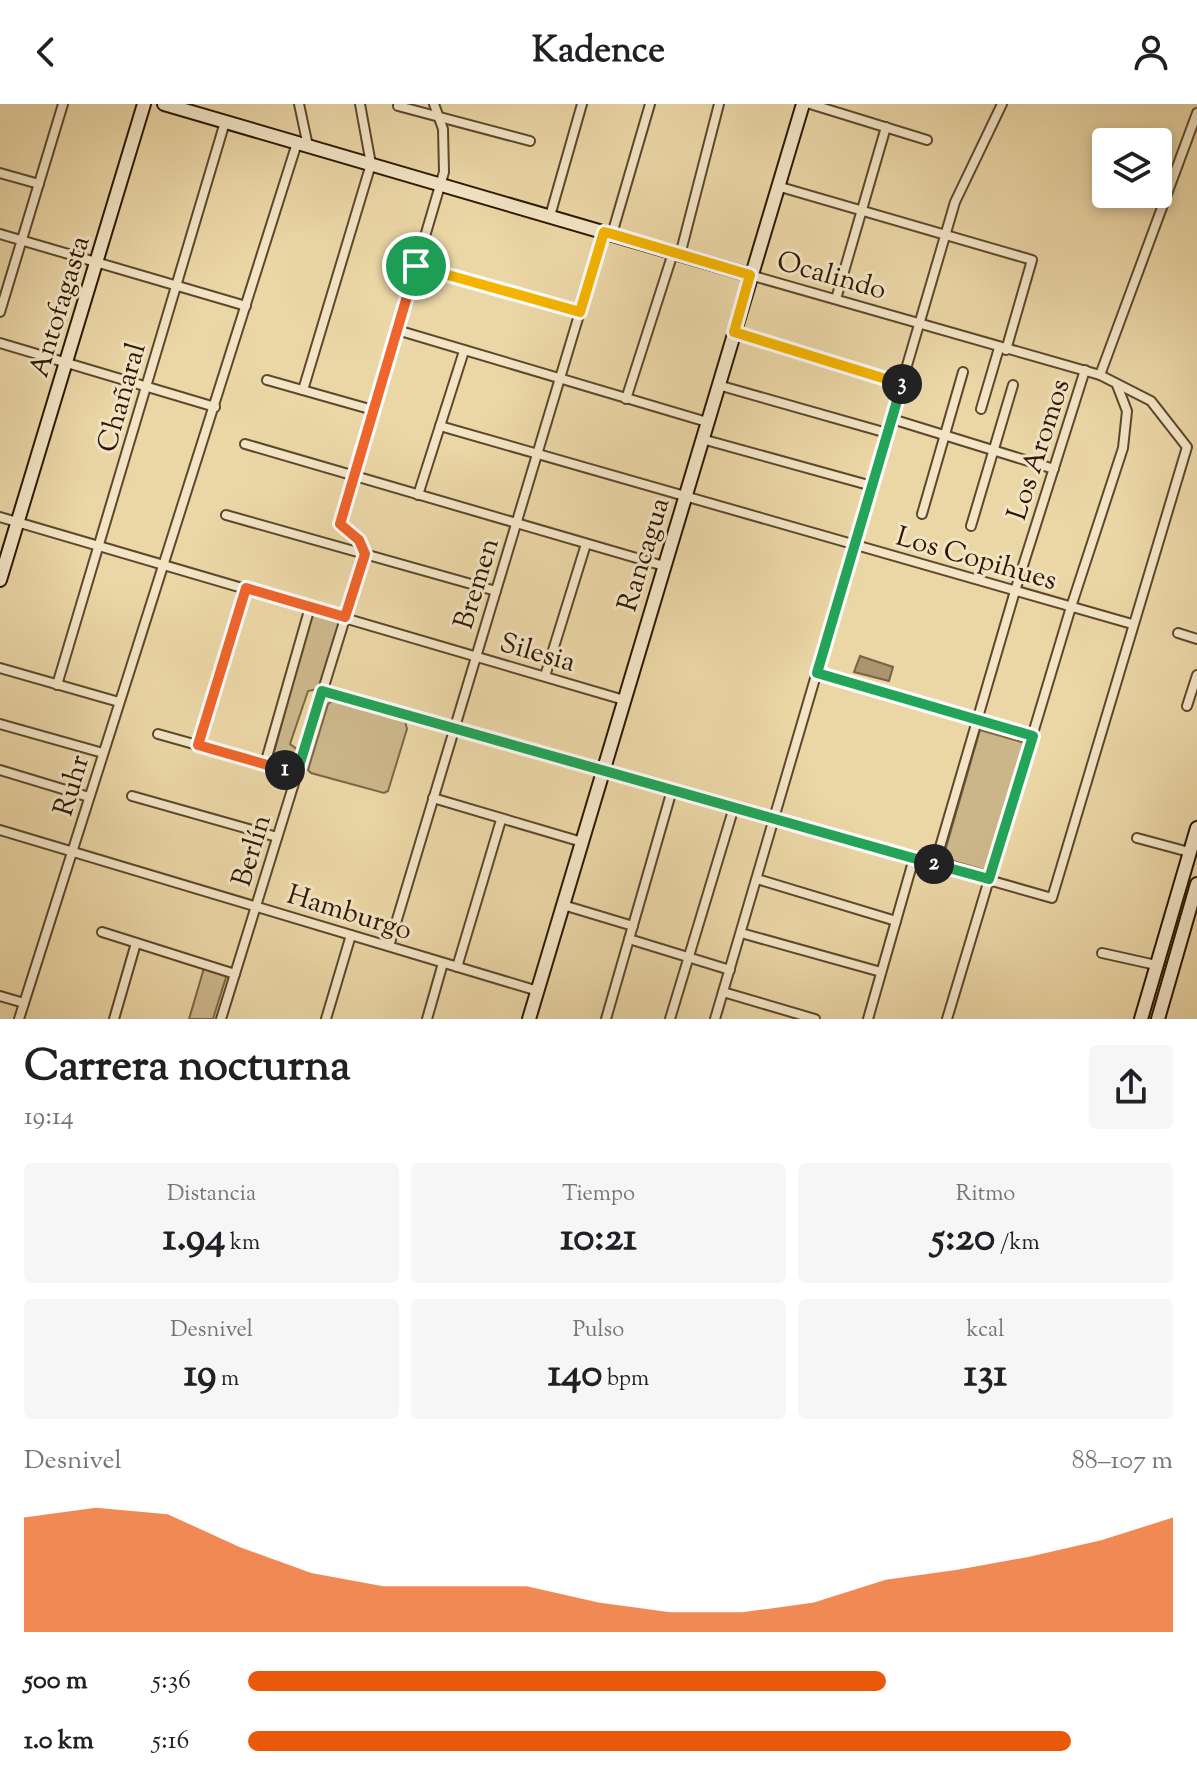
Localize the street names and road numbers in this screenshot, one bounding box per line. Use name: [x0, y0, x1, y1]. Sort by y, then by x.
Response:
street label: Antofagasta: [20, 231, 101, 383]
street label: Ocalindo: [772, 242, 891, 312]
street label: Chañaral: [88, 338, 158, 457]
street label: Los Aromos: [998, 374, 1081, 526]
street label: Rancagua: [609, 493, 681, 617]
street label: Los Copihues: [891, 518, 1061, 602]
street label: Bremen: [445, 533, 511, 635]
street label: Silesia: [495, 624, 580, 684]
street label: Ruhr: [45, 750, 101, 821]
street label: Berlín: [223, 810, 283, 892]
street label: Hamburgo: [282, 876, 417, 952]

